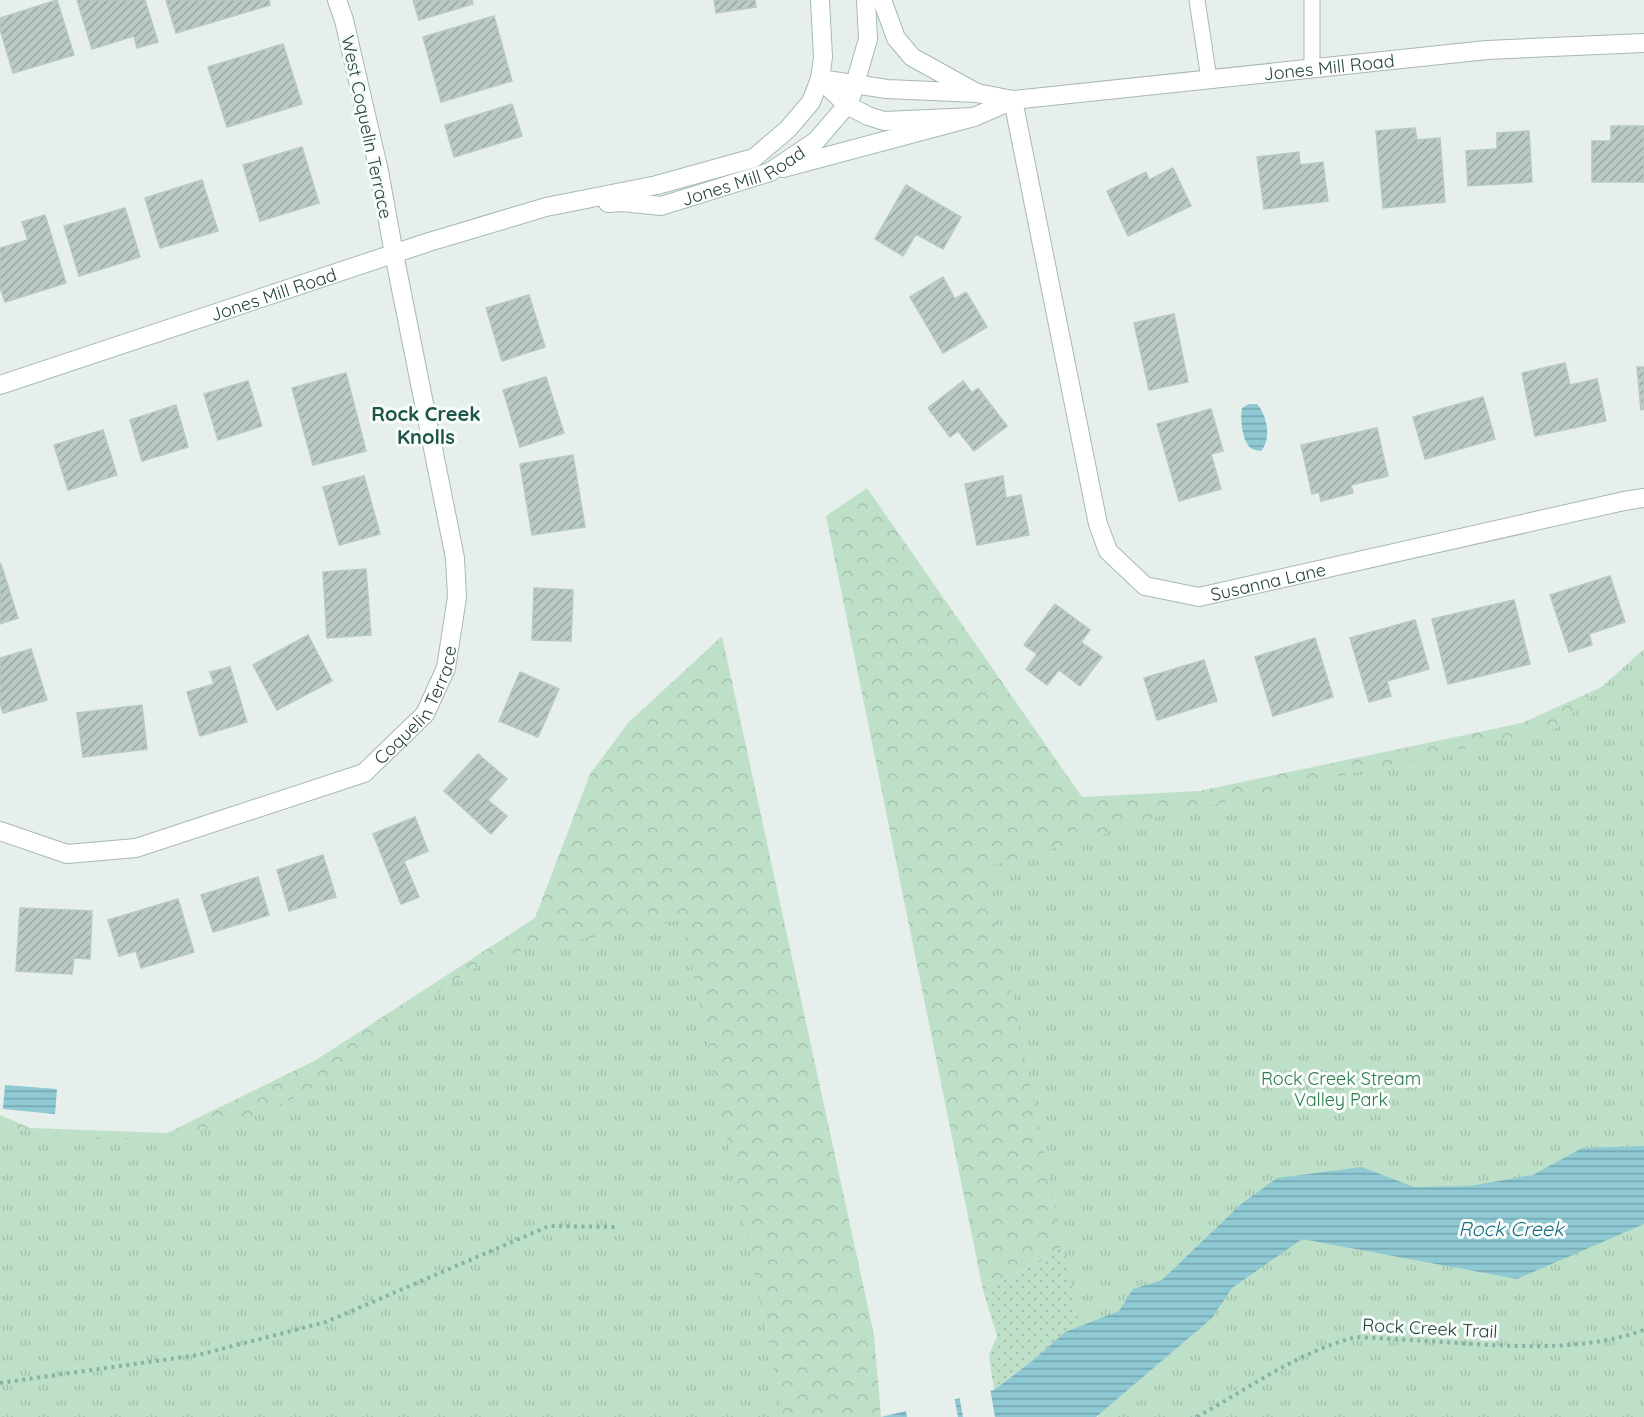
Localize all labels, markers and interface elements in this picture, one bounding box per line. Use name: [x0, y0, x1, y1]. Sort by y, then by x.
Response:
street label: West Coquelin Terrace: [336, 33, 398, 221]
street label: Jones Mill Road: [1262, 48, 1395, 85]
street label: Jones Mill Road: [678, 140, 809, 210]
street label: Jones Mill Road: [207, 262, 339, 326]
district label: Rock Creek Knolls: [371, 401, 481, 449]
street label: Susanna Lane: [1208, 557, 1328, 606]
street label: Coquelin Terrace: [369, 644, 461, 769]
park label: Rock Creek Stream Valley Park: [1261, 1067, 1421, 1111]
water label: Rock Creek: [1458, 1216, 1566, 1241]
street label: Rock Creek Trail: [1362, 1313, 1498, 1343]

